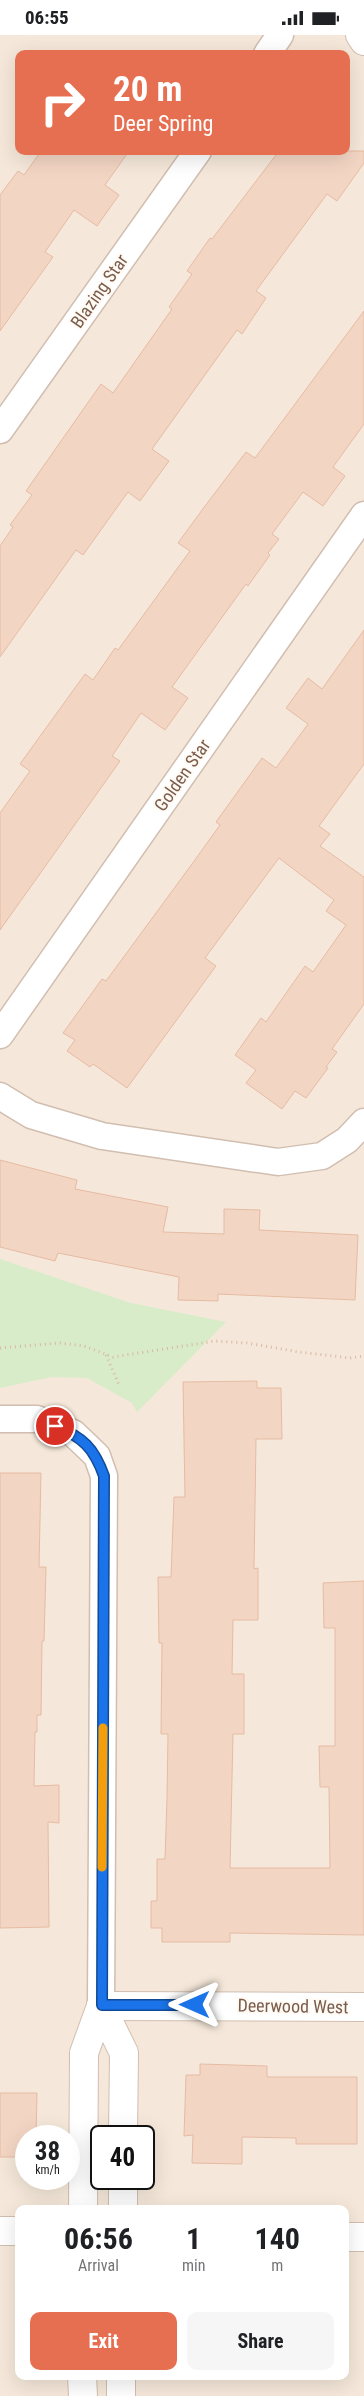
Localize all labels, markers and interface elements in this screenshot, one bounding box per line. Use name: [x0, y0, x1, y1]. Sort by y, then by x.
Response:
text: 06:55: [25, 6, 69, 29]
text: 20 m: [113, 69, 182, 110]
icon: right: [30, 70, 95, 135]
text: Deer Spring: [113, 111, 213, 136]
street label: Blazing Star: [66, 250, 132, 332]
street label: Golden Star: [150, 735, 215, 815]
pin: [34, 1405, 76, 1447]
icon: arrive: [41, 1412, 69, 1440]
position arrow: [168, 1978, 220, 2030]
street label: Deerwood West: [237, 1995, 349, 2017]
speed limit sign: 40: [90, 2125, 155, 2190]
text: 38: [35, 2137, 60, 2166]
text: km/h: [35, 2163, 60, 2177]
text: 06:56: [64, 2221, 133, 2256]
text: 1: [186, 2221, 201, 2256]
text: 140: [254, 2221, 300, 2256]
text: Arrival: [78, 2256, 119, 2275]
text: min: [182, 2256, 205, 2275]
text: m: [271, 2256, 283, 2275]
button: Exit: [30, 2312, 177, 2370]
button: Share: [187, 2312, 334, 2370]

